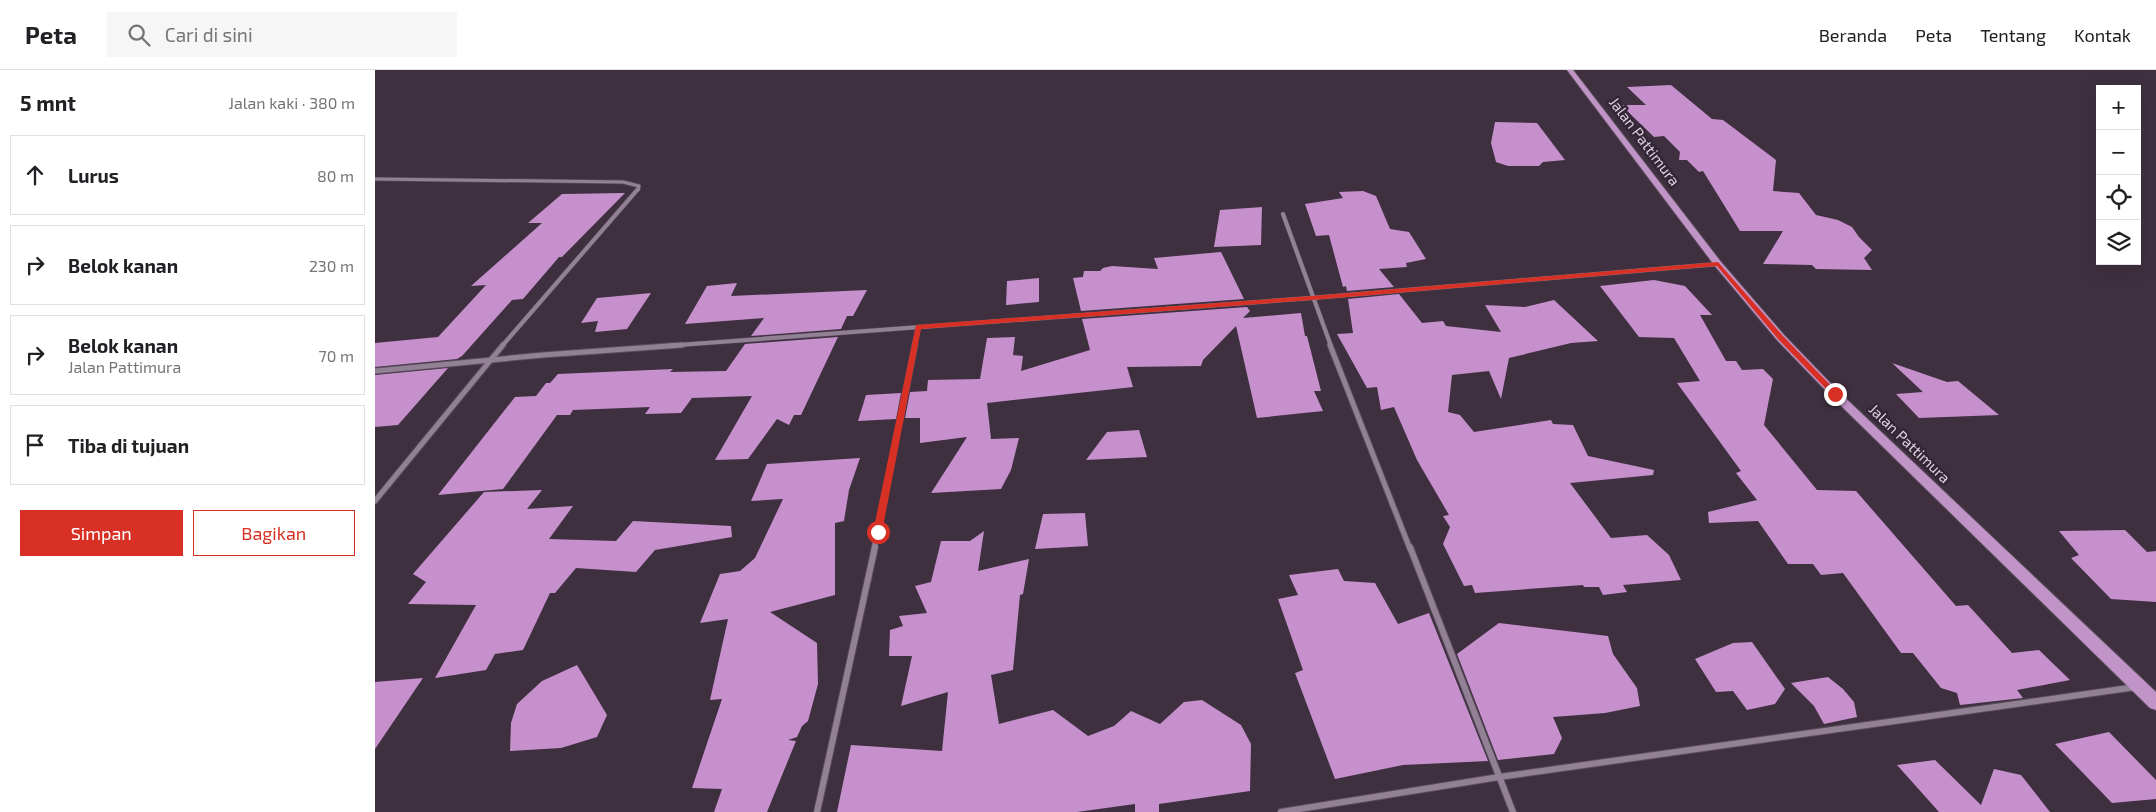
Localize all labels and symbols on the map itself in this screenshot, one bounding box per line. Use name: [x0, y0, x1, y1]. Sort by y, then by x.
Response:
street label: Jalan Pattimura: [1606, 93, 1684, 189]
route end: [1824, 383, 1847, 406]
street label: Jalan Pattimura: [1866, 400, 1954, 486]
route start: [867, 521, 890, 544]

